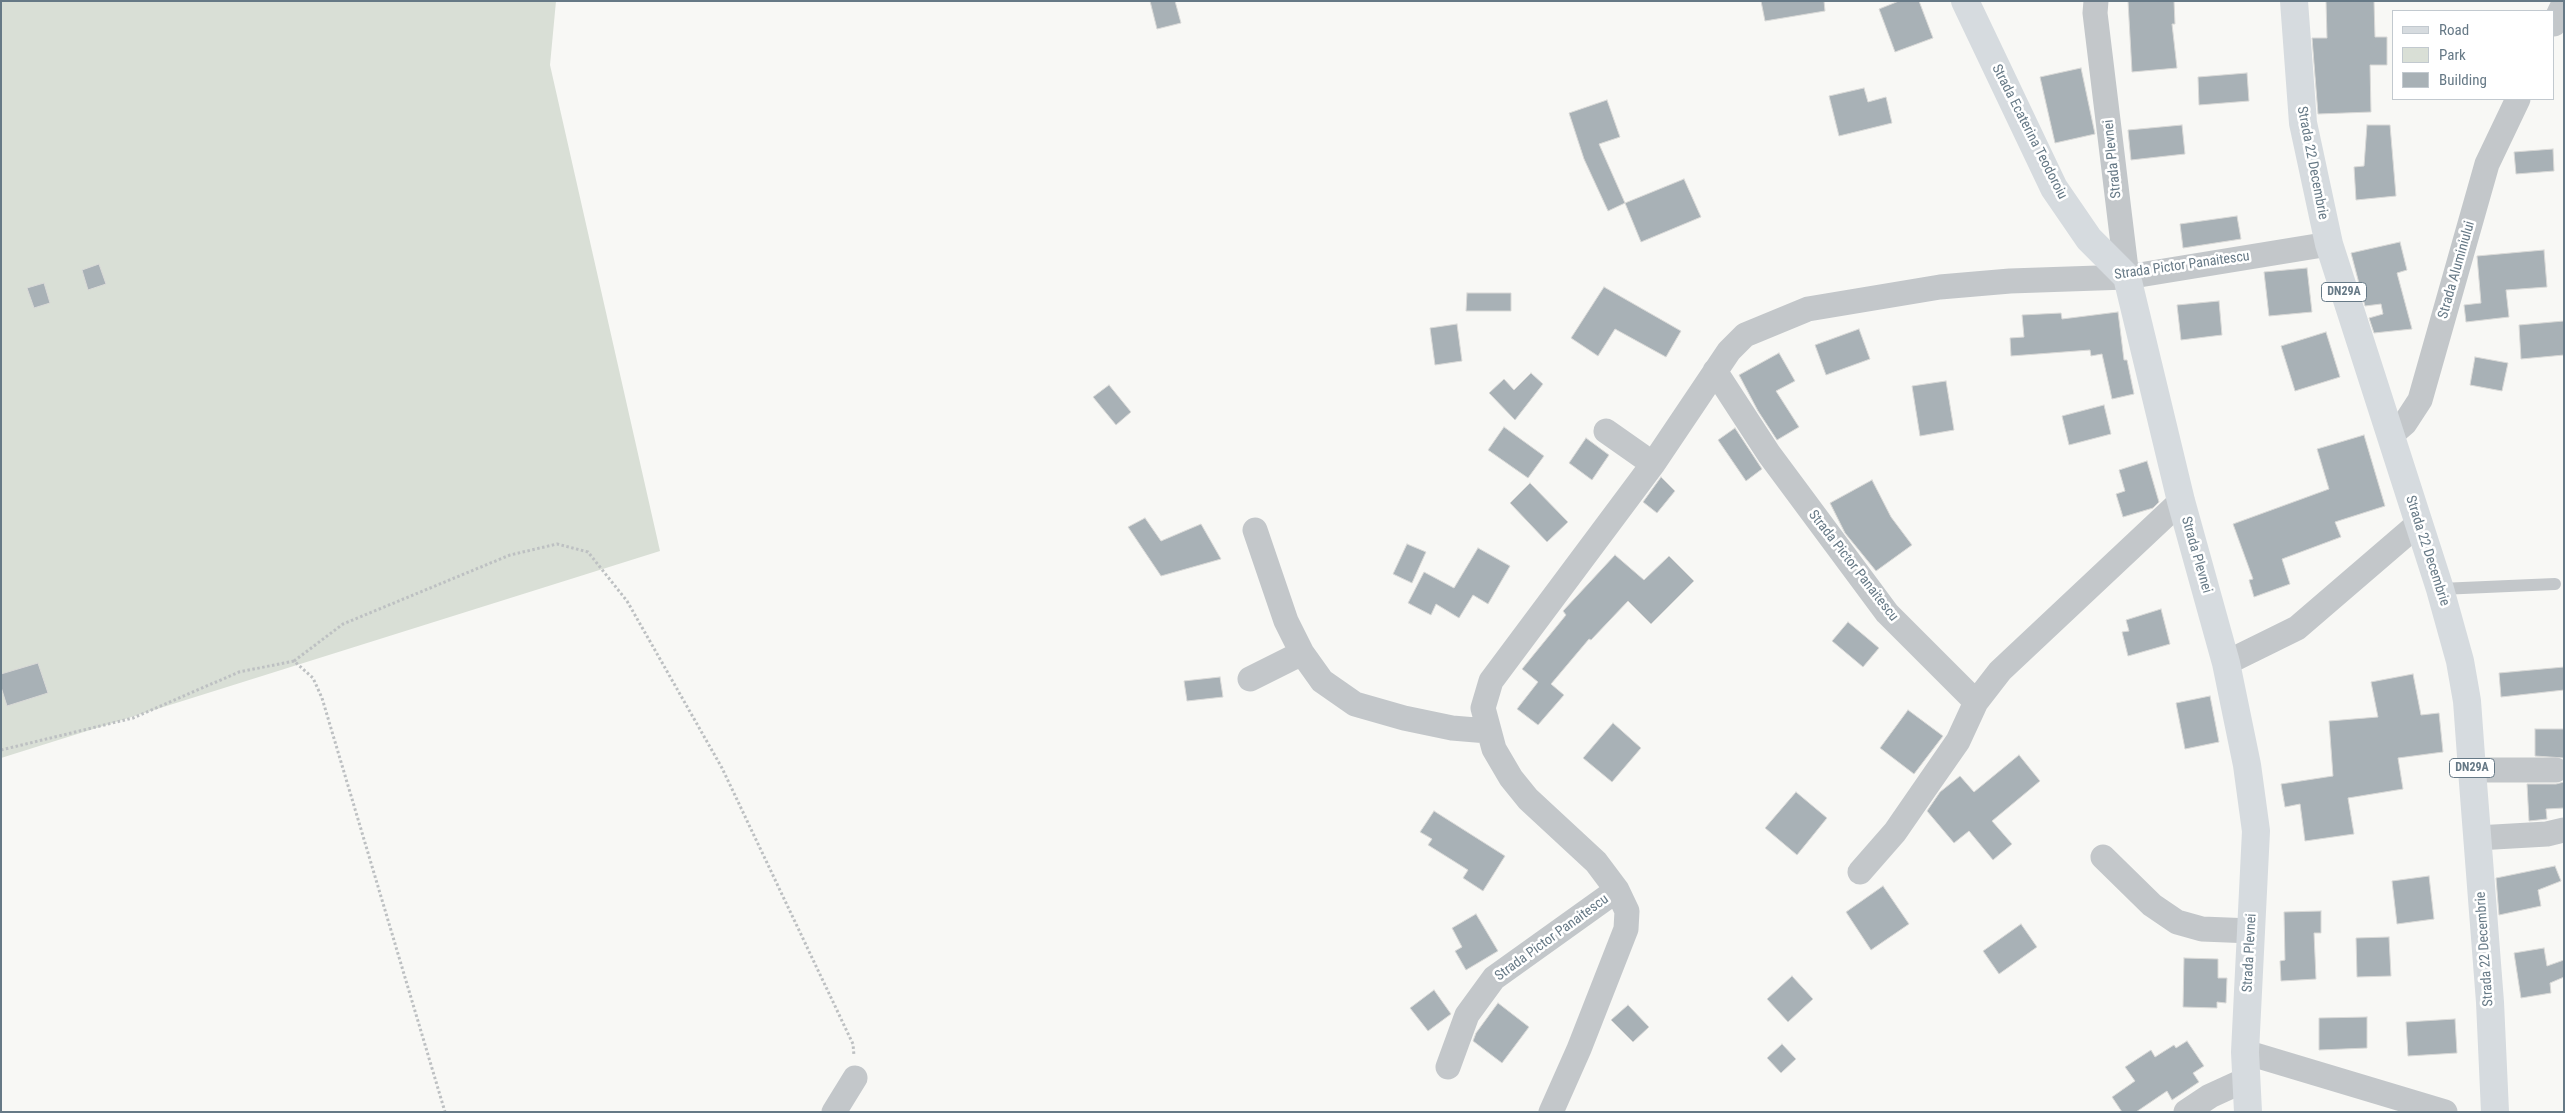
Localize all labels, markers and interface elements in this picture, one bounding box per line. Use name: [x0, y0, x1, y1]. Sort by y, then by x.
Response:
legend: [2392, 10, 2555, 100]
text: Road: [2439, 21, 2469, 39]
text: Park: [2439, 46, 2466, 64]
street label: Strada Ecaterina Teodoroiu: [1988, 62, 2070, 202]
text: Building: [2439, 71, 2487, 89]
street label: Strada 22 Decembrie: [2293, 105, 2331, 221]
street label: Strada Plevnei: [2101, 119, 2125, 199]
street label: Strada Aluminiului: [2435, 219, 2479, 321]
street label: Strada Pictor Panaitescu: [2113, 248, 2251, 284]
road number: DN29A: [2322, 282, 2366, 302]
street label: Strada 22 Decembrie: [2401, 494, 2453, 608]
street label: Strada Pictor Panaitescu: [1804, 507, 1902, 625]
street label: Strada Plevnei: [2177, 515, 2215, 595]
road number: DN29A: [2450, 758, 2494, 778]
street label: Strada Pictor Panaitescu: [1492, 891, 1612, 985]
street label: Strada 22 Decembrie: [2473, 891, 2497, 1007]
street label: Strada Plevnei: [2240, 913, 2260, 993]

